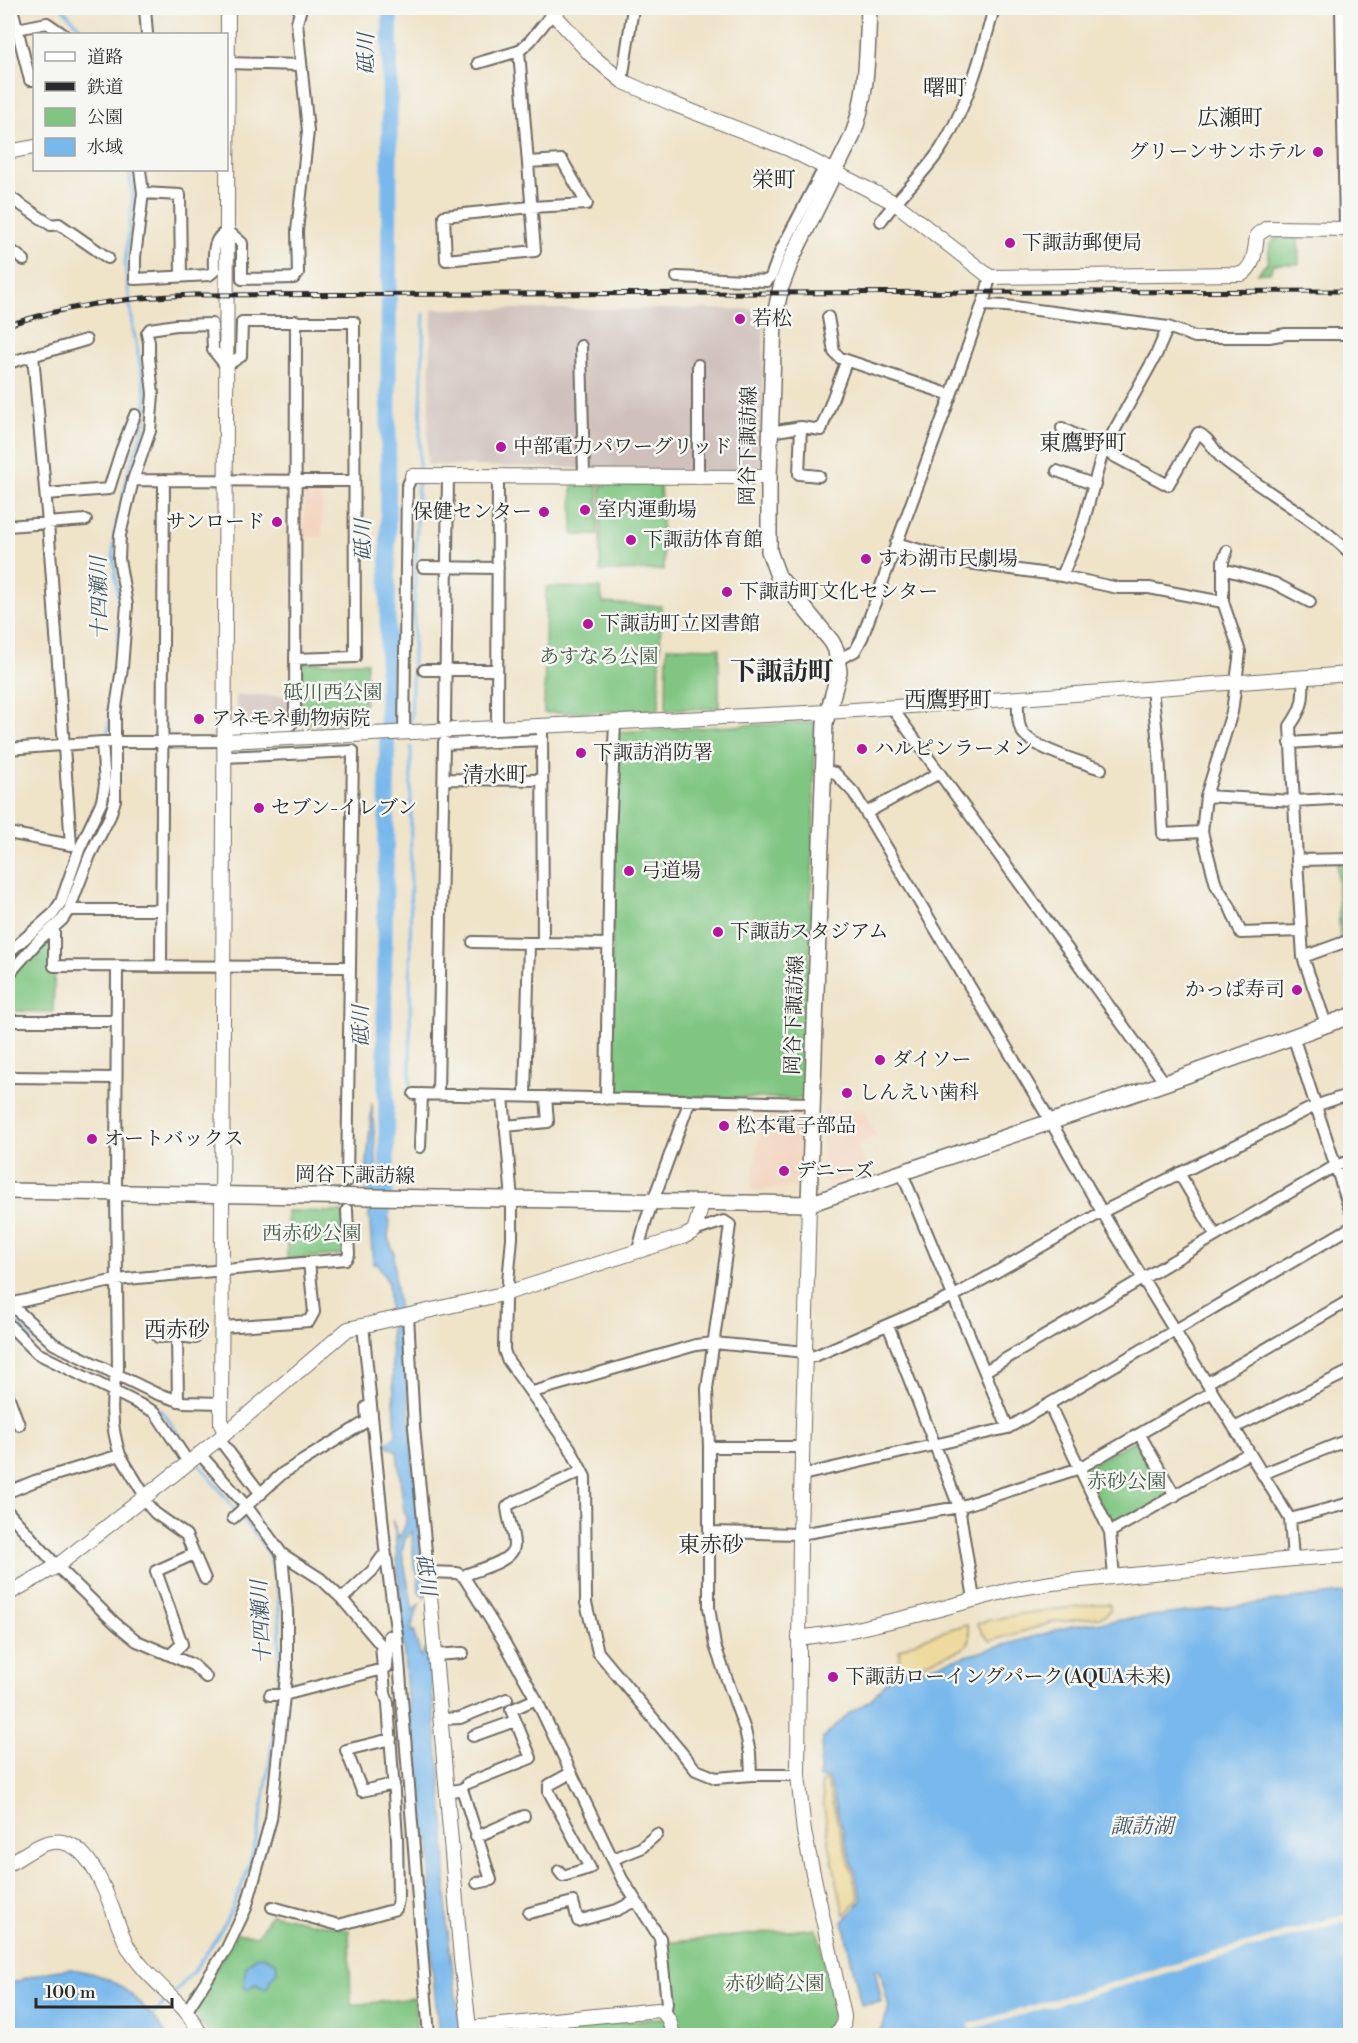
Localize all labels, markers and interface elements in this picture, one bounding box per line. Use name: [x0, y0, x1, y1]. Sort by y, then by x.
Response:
water label: 砥川: [354, 31, 380, 75]
legend: [33, 33, 228, 171]
text: 道路: [87, 46, 123, 69]
district label: 曙町: [923, 75, 967, 102]
text: 鉄道: [87, 76, 123, 99]
district label: 広瀬町: [1197, 105, 1263, 132]
text: 公園: [87, 106, 123, 129]
text: 水域: [87, 136, 123, 159]
place label: グリーンサンホテル: [1128, 140, 1306, 165]
marker: グリーンサンホテル: [1311, 145, 1325, 159]
district label: 栄町: [752, 167, 796, 194]
place label: 下諏訪郵便局: [1022, 231, 1142, 256]
marker: 下諏訪郵便局: [1003, 236, 1017, 250]
place label: 若松: [752, 307, 792, 332]
marker: 若松: [733, 312, 747, 326]
street label: 岡谷下諏訪線: [735, 386, 763, 506]
district label: 東鷹野町: [1039, 430, 1127, 457]
place label: 中部電力パワーグリッド: [513, 435, 732, 460]
marker: 中部電力パワーグリッド: [494, 440, 508, 454]
place label: 室内運動場: [597, 498, 697, 523]
place label: 保健センター: [413, 500, 532, 525]
marker: 室内運動場: [578, 503, 592, 517]
marker: 保健センター: [537, 505, 551, 519]
place label: サンロード: [166, 510, 265, 535]
marker: サンロード: [270, 515, 284, 529]
water label: 砥川: [351, 517, 377, 561]
place label: 下諏訪体育館: [643, 528, 763, 553]
marker: 下諏訪体育館: [624, 533, 638, 547]
place label: すわ湖市民劇場: [878, 547, 1018, 572]
marker: すわ湖市民劇場: [859, 552, 873, 566]
water label: 十四瀬川: [86, 554, 114, 640]
place label: 下諏訪町文化センター: [739, 580, 938, 605]
marker: 下諏訪町文化センター: [720, 585, 734, 599]
place label: 下諏訪町立図書館: [600, 612, 760, 637]
marker: 下諏訪町立図書館: [581, 617, 595, 631]
park label: あすなろ公園: [539, 645, 659, 670]
district label: 下諏訪町: [730, 656, 834, 688]
park label: 砥川西公園: [283, 681, 383, 706]
district label: 西鷹野町: [904, 687, 992, 714]
place label: アネモネ動物病院: [211, 707, 370, 732]
marker: アネモネ動物病院: [192, 712, 206, 726]
place label: ハルピンラーメン: [874, 737, 1033, 762]
place label: 下諏訪消防署: [593, 741, 713, 766]
marker: ハルピンラーメン: [855, 742, 869, 756]
marker: 下諏訪消防署: [574, 746, 588, 760]
district label: 清水町: [462, 762, 528, 789]
place label: セブン-イレブン: [271, 796, 417, 821]
marker: セブン-イレブン: [252, 801, 266, 815]
place label: 弓道場: [641, 859, 701, 884]
marker: 弓道場: [622, 864, 636, 878]
place label: 下諏訪スタジアム: [730, 920, 889, 945]
marker: 下諏訪スタジアム: [711, 925, 725, 939]
street label: 岡谷下諏訪線: [780, 955, 810, 1075]
place label: かっぱ寿司: [1185, 978, 1285, 1003]
marker: かっぱ寿司: [1290, 983, 1304, 997]
water label: 砥川: [349, 1003, 375, 1047]
place label: ダイソー: [892, 1048, 972, 1073]
marker: ダイソー: [873, 1053, 887, 1067]
place label: しんえい歯科: [859, 1081, 979, 1106]
marker: しんえい歯科: [840, 1086, 854, 1100]
place label: 松本電子部品: [736, 1114, 856, 1139]
marker: 松本電子部品: [717, 1119, 731, 1133]
place label: オートバックス: [104, 1127, 243, 1152]
marker: オートバックス: [85, 1132, 99, 1146]
place label: デニーズ: [796, 1159, 874, 1184]
street label: 岡谷下諏訪線: [295, 1162, 415, 1190]
marker: デニーズ: [777, 1164, 791, 1178]
park label: 西赤砂公園: [262, 1222, 362, 1247]
district label: 西赤砂: [144, 1317, 210, 1344]
park label: 赤砂公園: [1087, 1470, 1167, 1495]
district label: 東赤砂: [678, 1532, 744, 1559]
water label: 砥川: [409, 1552, 441, 1600]
water label: 十四瀬川: [247, 1577, 277, 1665]
place label: 下諏訪ローイングパーク(AQUA未来): [845, 1665, 1171, 1690]
marker: 下諏訪ローイングパーク(AQUA未来): [826, 1670, 840, 1684]
water label: 諏訪湖: [1111, 1814, 1177, 1840]
scale bar: [36, 1971, 172, 2009]
park label: 赤砂崎公園: [725, 1972, 825, 1997]
text: 100 m: [45, 1981, 96, 2004]

